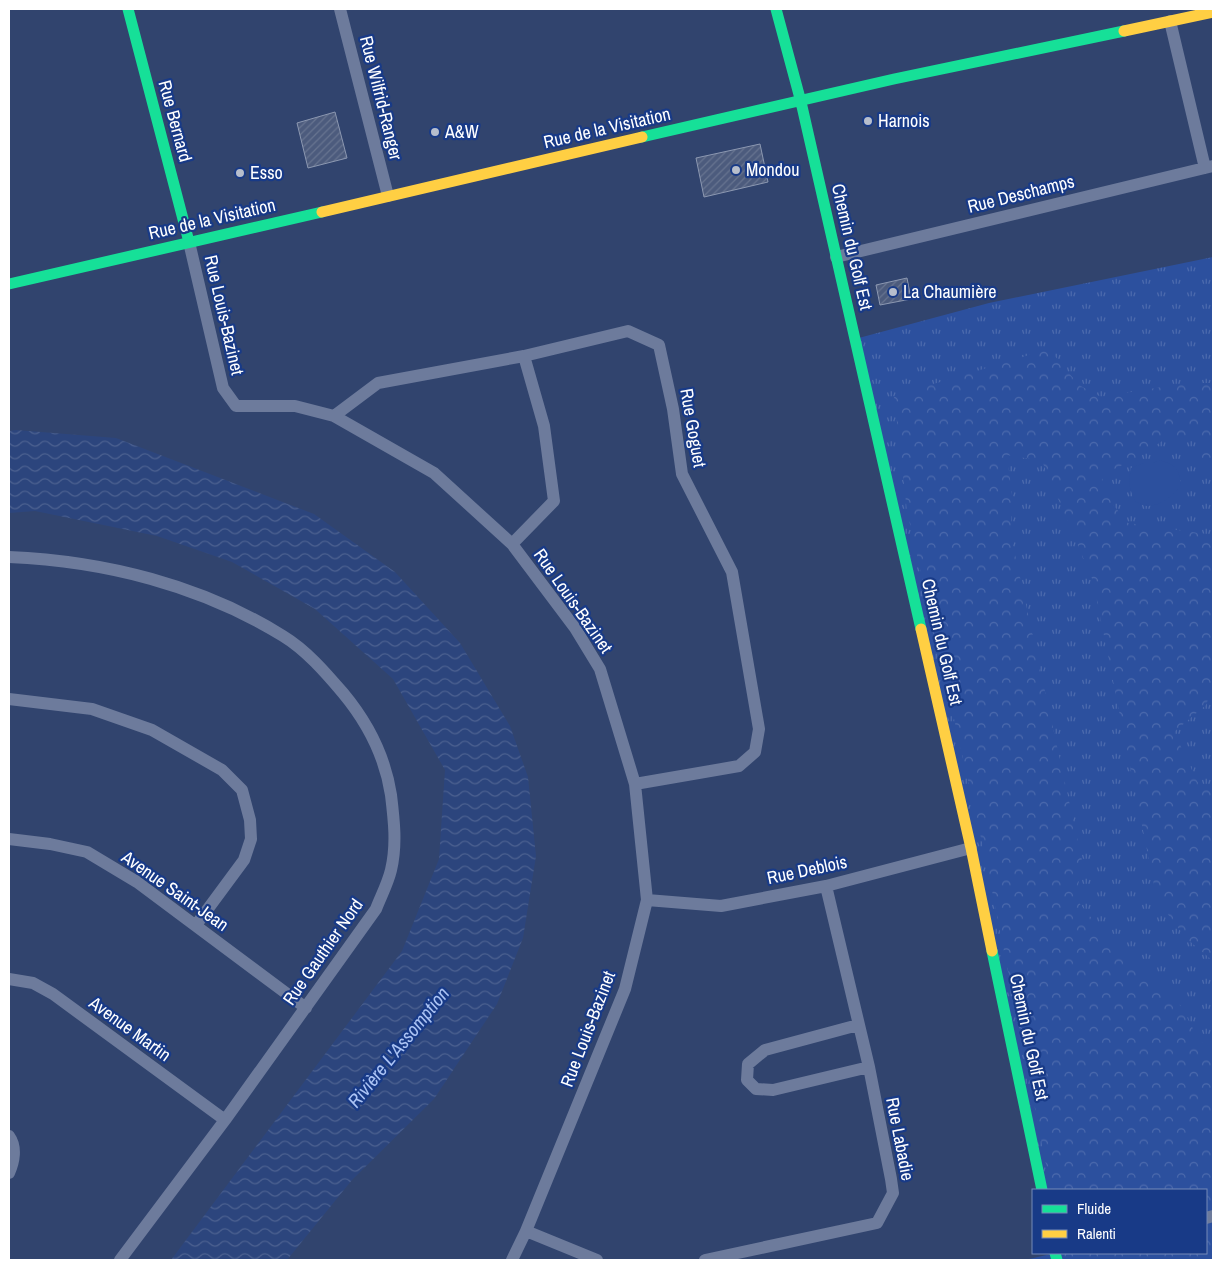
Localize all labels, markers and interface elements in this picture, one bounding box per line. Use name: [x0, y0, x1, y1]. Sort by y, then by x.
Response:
street label: Rue Wilfrid-Ranger: [354, 33, 409, 163]
street label: Rue Bernard: [153, 77, 198, 165]
street label: Rue de la Visitation: [541, 101, 673, 154]
place label: Harnois: [878, 108, 930, 133]
marker: Harnois: [862, 115, 874, 127]
place label: A&W: [444, 119, 479, 144]
marker: A&W: [429, 126, 441, 138]
place label: Mondou: [746, 157, 799, 182]
place label: Esso: [250, 160, 283, 185]
marker: Mondou: [730, 164, 742, 176]
marker: Esso: [234, 167, 246, 179]
street label: Rue Deschamps: [965, 168, 1077, 219]
street label: Chemin du Golf Est: [826, 181, 879, 312]
street label: Rue de la Visitation: [146, 192, 278, 245]
street label: Rue Louis-Bazinet: [199, 253, 250, 377]
place label: La Chaumière: [903, 279, 997, 304]
marker: La Chaumière: [887, 286, 899, 298]
street label: Rue Goguet: [674, 387, 713, 469]
street label: Rue Louis-Bazinet: [528, 543, 619, 658]
street label: Chemin du Golf Est: [916, 576, 969, 707]
street label: Avenue Saint-Jean: [116, 844, 234, 937]
street label: Rue Deblois: [765, 849, 849, 890]
street label: Rue Gauthier Nord: [277, 893, 369, 1010]
street label: Rue Louis-Bazinet: [554, 967, 621, 1090]
street label: Chemin du Golf Est: [1004, 971, 1055, 1102]
water label: Rivière L'Assomption: [341, 981, 455, 1113]
street label: Avenue Martin: [83, 990, 176, 1067]
street label: Rue Labadie: [880, 1095, 921, 1183]
legend: [1032, 1189, 1207, 1254]
text: Fluide: [1077, 1198, 1111, 1219]
text: Ralenti: [1077, 1223, 1116, 1244]

